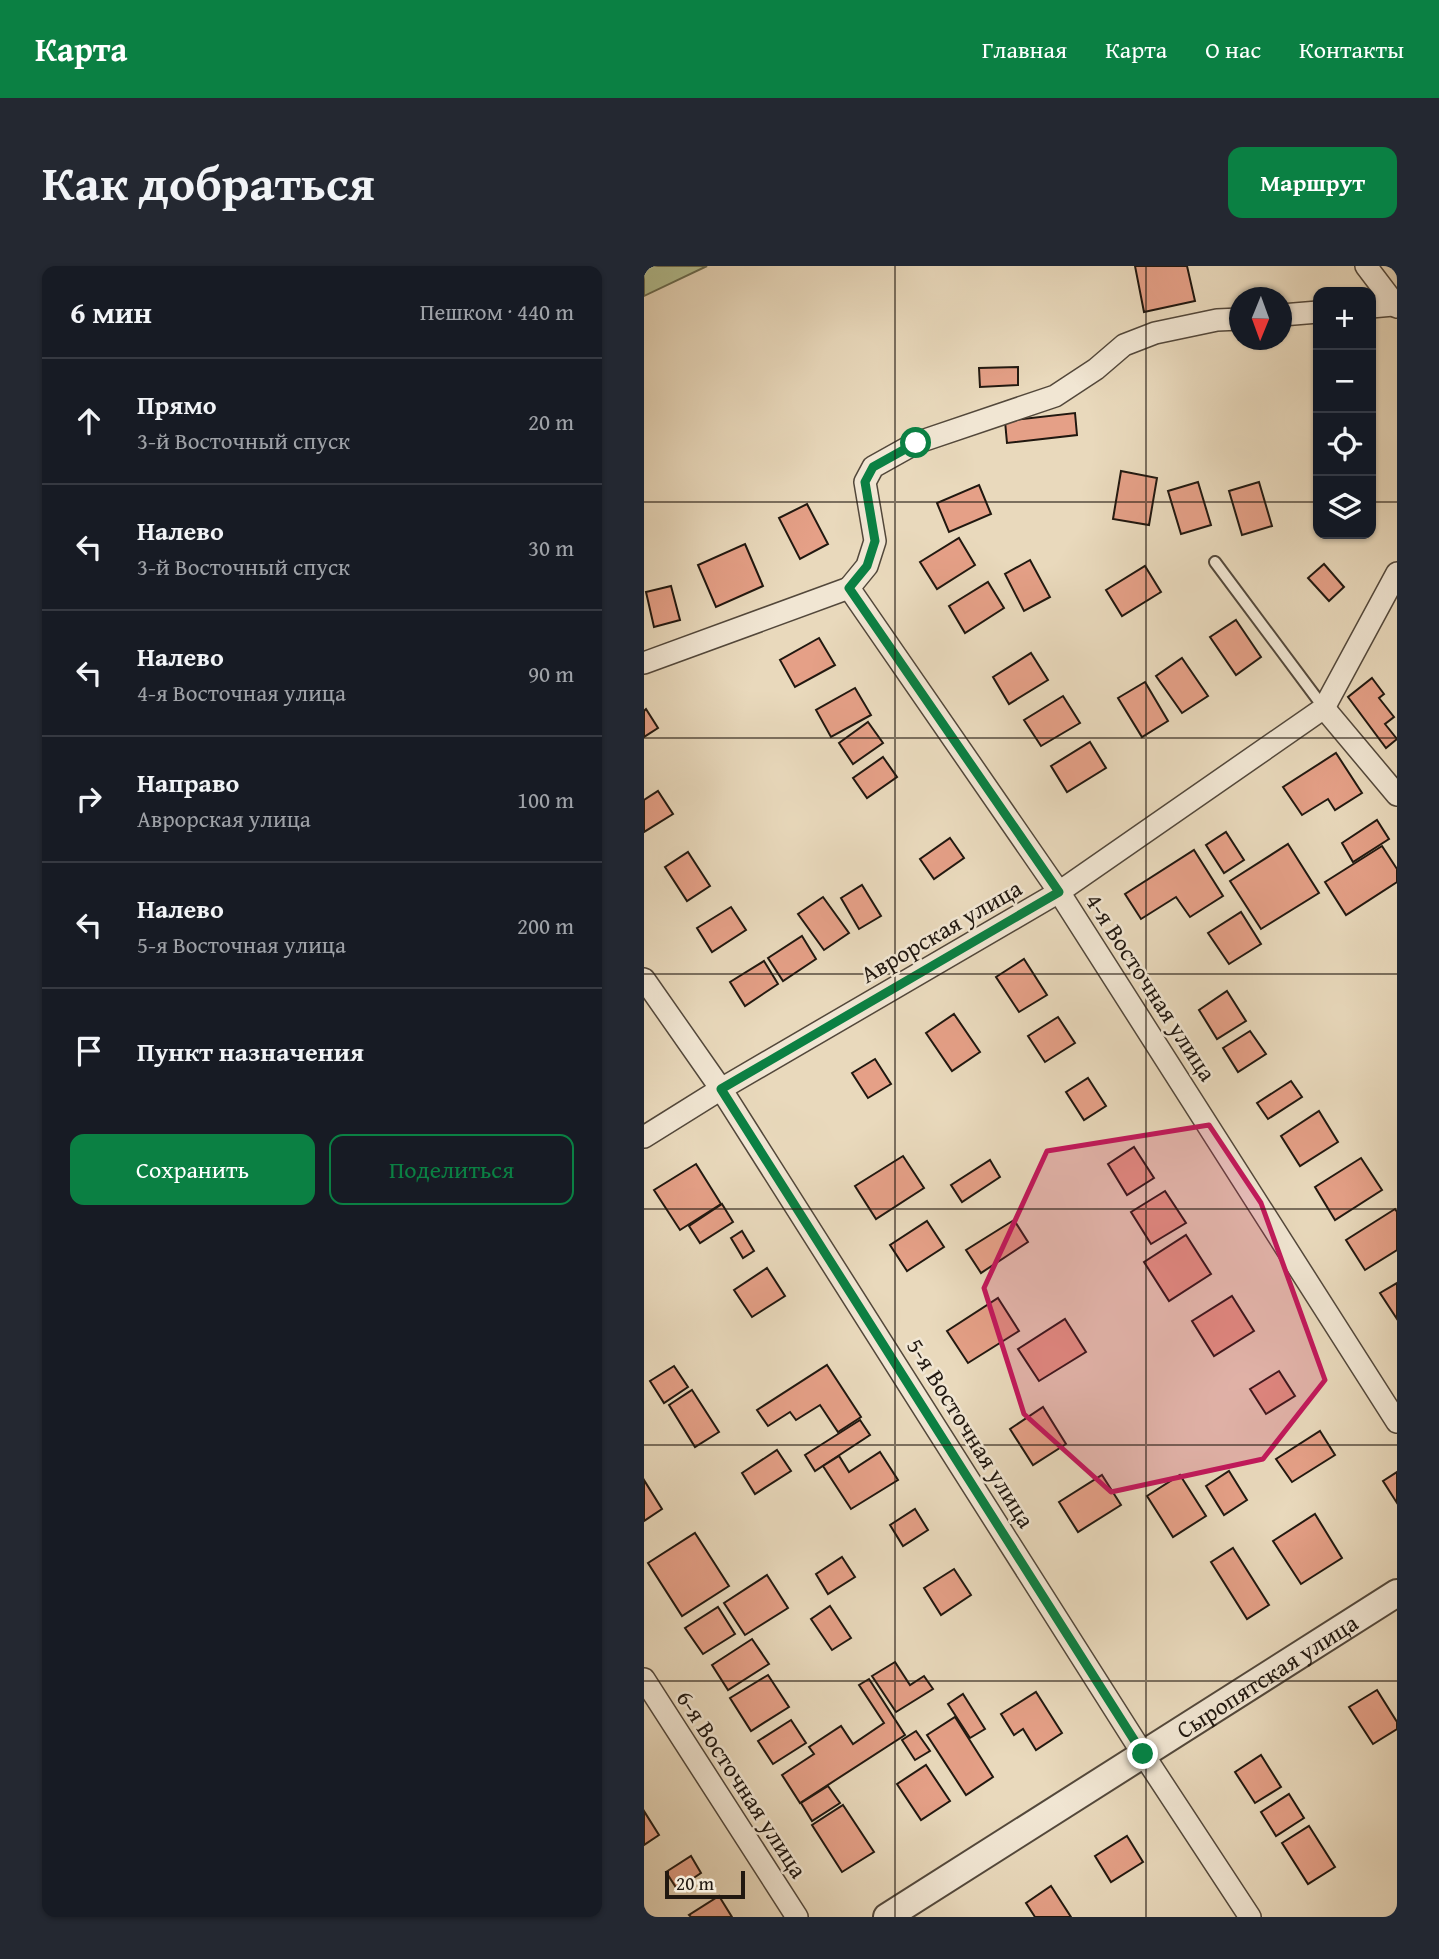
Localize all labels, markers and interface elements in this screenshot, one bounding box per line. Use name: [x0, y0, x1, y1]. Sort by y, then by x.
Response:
text: Карта: [35, 25, 127, 73]
text: Главная: [982, 32, 1067, 67]
text: Карта: [1105, 32, 1167, 67]
text: О нас: [1205, 32, 1261, 67]
text: Контакты: [1299, 32, 1404, 67]
text: Как добраться: [42, 146, 375, 218]
button: Маршрут: [1228, 147, 1397, 218]
north arrow: [1229, 287, 1292, 350]
map controls: [1313, 287, 1376, 539]
button: +: [1313, 287, 1376, 350]
text: 6 мин: [70, 290, 152, 334]
text: Пешком · 440 m: [420, 295, 574, 328]
button: −: [1313, 350, 1376, 413]
text: Прямо: [137, 385, 217, 424]
icon: ahead: [70, 402, 108, 440]
text: 20 m: [528, 405, 574, 438]
button: locate: [1313, 413, 1376, 476]
text: 3-й Восточный спуск: [137, 424, 350, 457]
route start: [900, 427, 931, 458]
button: layers: [1313, 476, 1376, 539]
text: Налево: [137, 511, 224, 550]
icon: left: [70, 528, 108, 566]
text: 30 m: [528, 531, 574, 564]
text: 3-й Восточный спуск: [137, 550, 350, 583]
text: Налево: [137, 637, 224, 676]
icon: left: [70, 654, 108, 692]
text: 90 m: [528, 657, 574, 690]
text: 4-я Восточная улица: [137, 676, 346, 709]
text: Направо: [137, 763, 239, 802]
icon: right: [70, 780, 108, 818]
text: 100 m: [517, 783, 574, 816]
text: Аврорская улица: [137, 802, 311, 835]
street label: Аврорская улица: [854, 870, 1029, 991]
street label: 4-я Восточная улица: [1077, 886, 1225, 1088]
text: Налево: [137, 889, 224, 928]
icon: left: [70, 906, 108, 944]
text: 200 m: [517, 909, 574, 942]
text: 5-я Восточная улица: [137, 928, 346, 961]
icon: arrive: [70, 1032, 108, 1070]
text: Пункт назначения: [137, 1032, 364, 1071]
button: Сохранить: [70, 1134, 315, 1205]
button: Поделиться: [329, 1134, 574, 1205]
street label: 5-я Восточная улица: [898, 1331, 1044, 1535]
street label: Сыропятская улица: [1169, 1605, 1365, 1747]
street label: 6-я Восточная улица: [668, 1683, 816, 1885]
route end: [1127, 1738, 1158, 1769]
scale bar: [665, 1868, 746, 1900]
text: 20 m: [676, 1869, 714, 1897]

